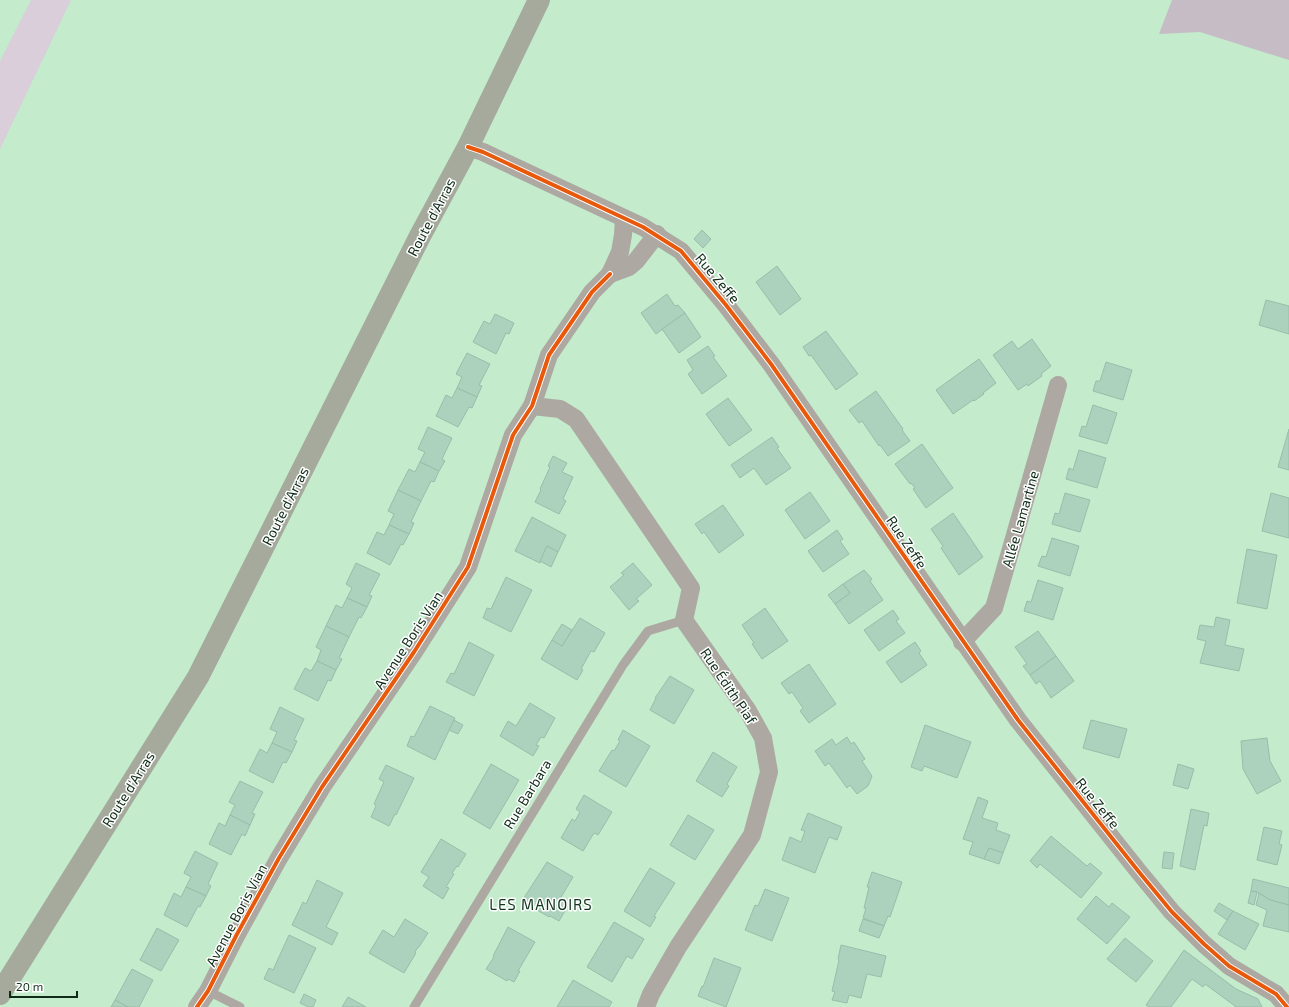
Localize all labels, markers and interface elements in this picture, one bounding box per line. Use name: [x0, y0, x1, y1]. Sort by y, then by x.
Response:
street label: Route d'Arras: [403, 175, 459, 259]
street label: Rue Zeffe: [692, 250, 744, 306]
street label: Route d'Arras: [258, 464, 312, 548]
street label: Allée Lamartine: [998, 469, 1042, 569]
street label: Rue Zeffe: [883, 512, 931, 572]
street label: Avenue Boris Vian: [370, 588, 446, 692]
street label: Rue Édith Piaf: [697, 645, 761, 728]
street label: Route d'Arras: [98, 748, 158, 830]
street label: Rue Barbara: [500, 756, 554, 832]
street label: Rue Zeffe: [1072, 774, 1124, 832]
street label: Avenue Boris Vian: [202, 861, 270, 969]
district label: LES MANOIRS: [489, 895, 593, 913]
scale bar: [10, 973, 77, 999]
text: 20 m: [16, 979, 43, 993]

